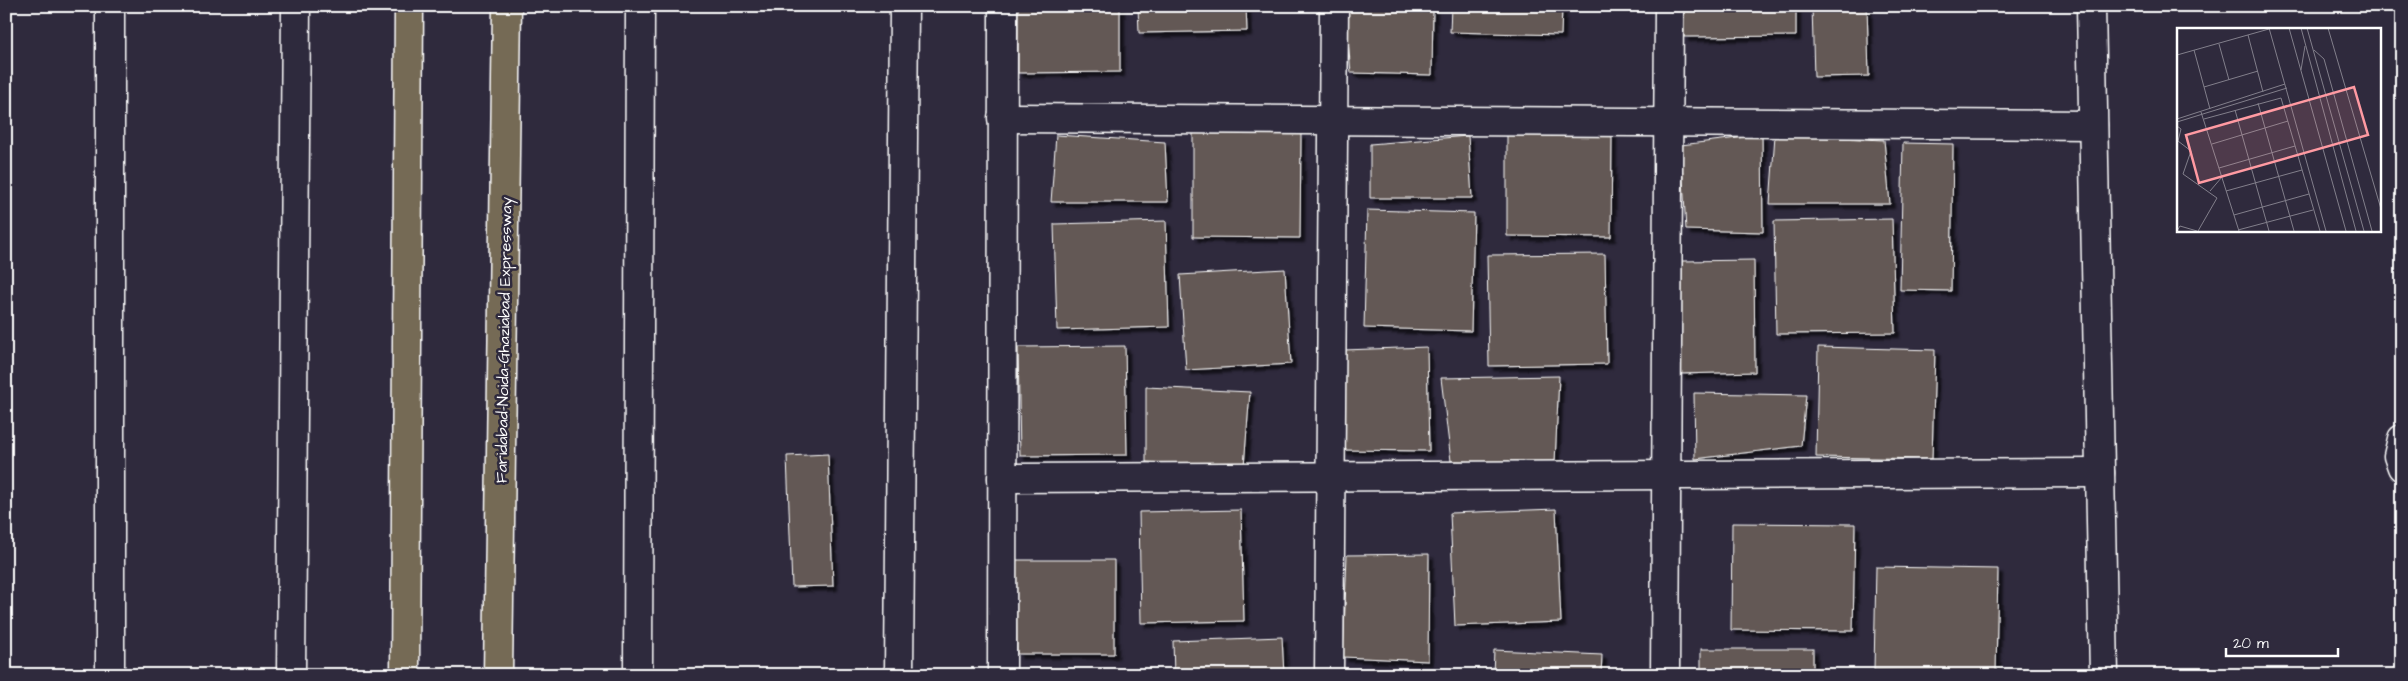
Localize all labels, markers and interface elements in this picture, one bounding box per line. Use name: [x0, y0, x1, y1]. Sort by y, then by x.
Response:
inset map: [2177, 28, 2380, 231]
street label: Faridabad-Noida-Ghaziabad Expressway: [491, 196, 519, 483]
scale bar: [2226, 626, 2338, 658]
text: 20 m: [2233, 633, 2269, 654]

